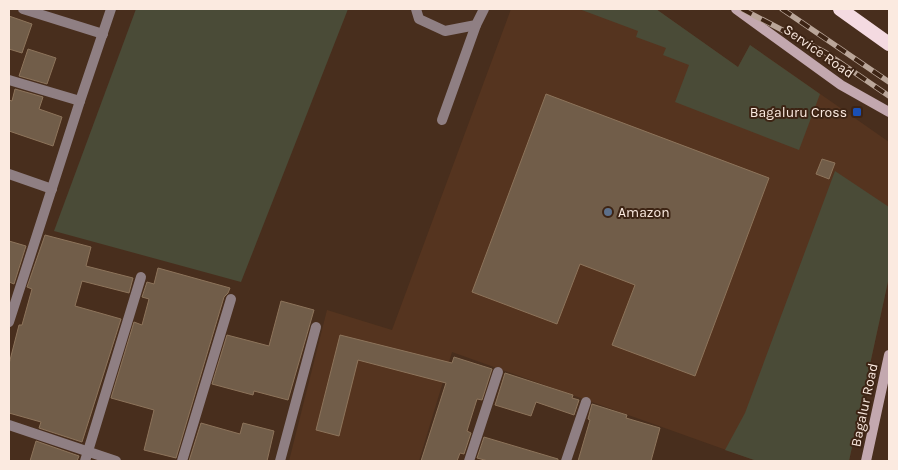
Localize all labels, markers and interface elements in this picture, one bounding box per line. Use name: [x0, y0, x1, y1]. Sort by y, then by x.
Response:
street label: Service Road: [780, 21, 857, 82]
place label: Bagaluru Cross: [750, 104, 847, 121]
marker: Bagaluru Cross: [851, 106, 863, 118]
place label: Amazon: [618, 204, 670, 221]
marker: Amazon: [602, 206, 614, 218]
street label: Bagalur Road: [847, 362, 882, 448]

